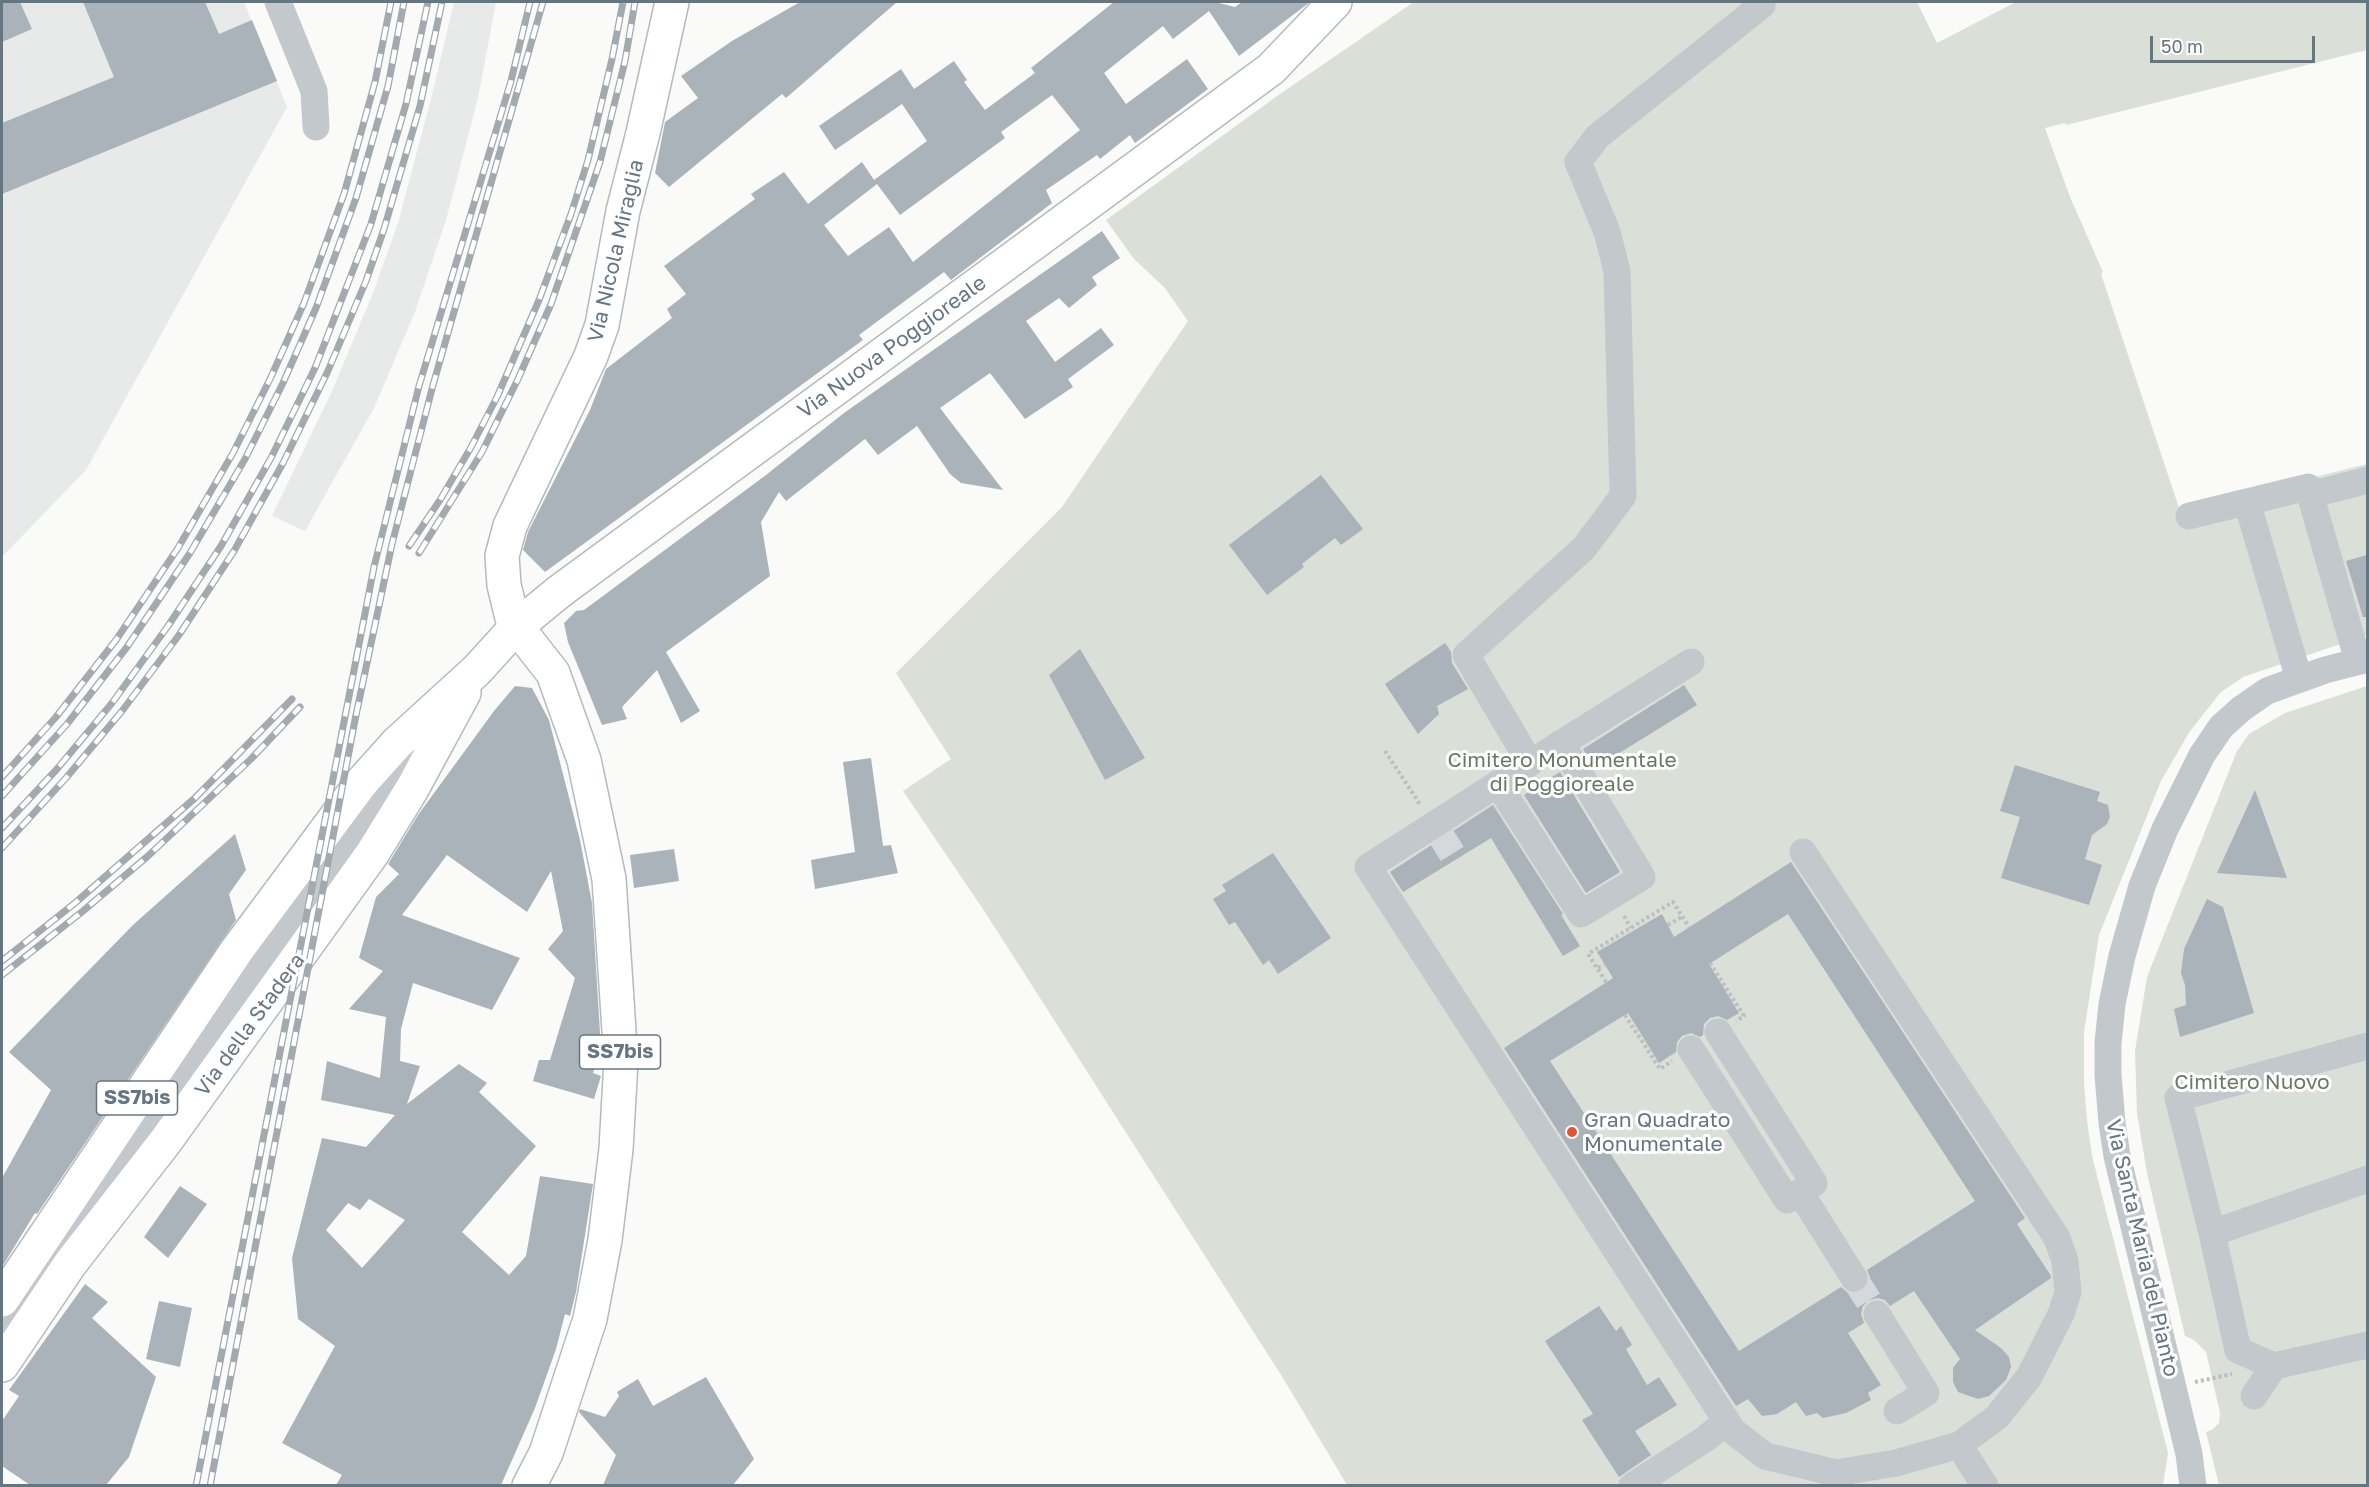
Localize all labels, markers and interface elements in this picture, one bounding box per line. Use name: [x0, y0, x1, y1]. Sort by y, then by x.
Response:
scale bar: [2153, 24, 2318, 62]
text: 50 m: [2161, 35, 2203, 57]
street label: Via Nicola Miraglia: [583, 157, 649, 345]
street label: Via Nuova Poggioreale: [793, 270, 991, 424]
park label: Cimitero Monumentale di Poggioreale: [1447, 747, 1677, 797]
street label: Via della Stadera: [190, 949, 310, 1101]
road number: SS7bis: [580, 1035, 660, 1069]
park label: Cimitero Nuovo: [2174, 1069, 2330, 1095]
road number: SS7bis: [96, 1081, 178, 1115]
place label: Gran Quadrato Monumentale: [1584, 1107, 1730, 1157]
street label: Via Santa Maria del Pianto: [2100, 1117, 2184, 1379]
marker: Gran Quadrato Monumentale: [1565, 1125, 1579, 1139]

